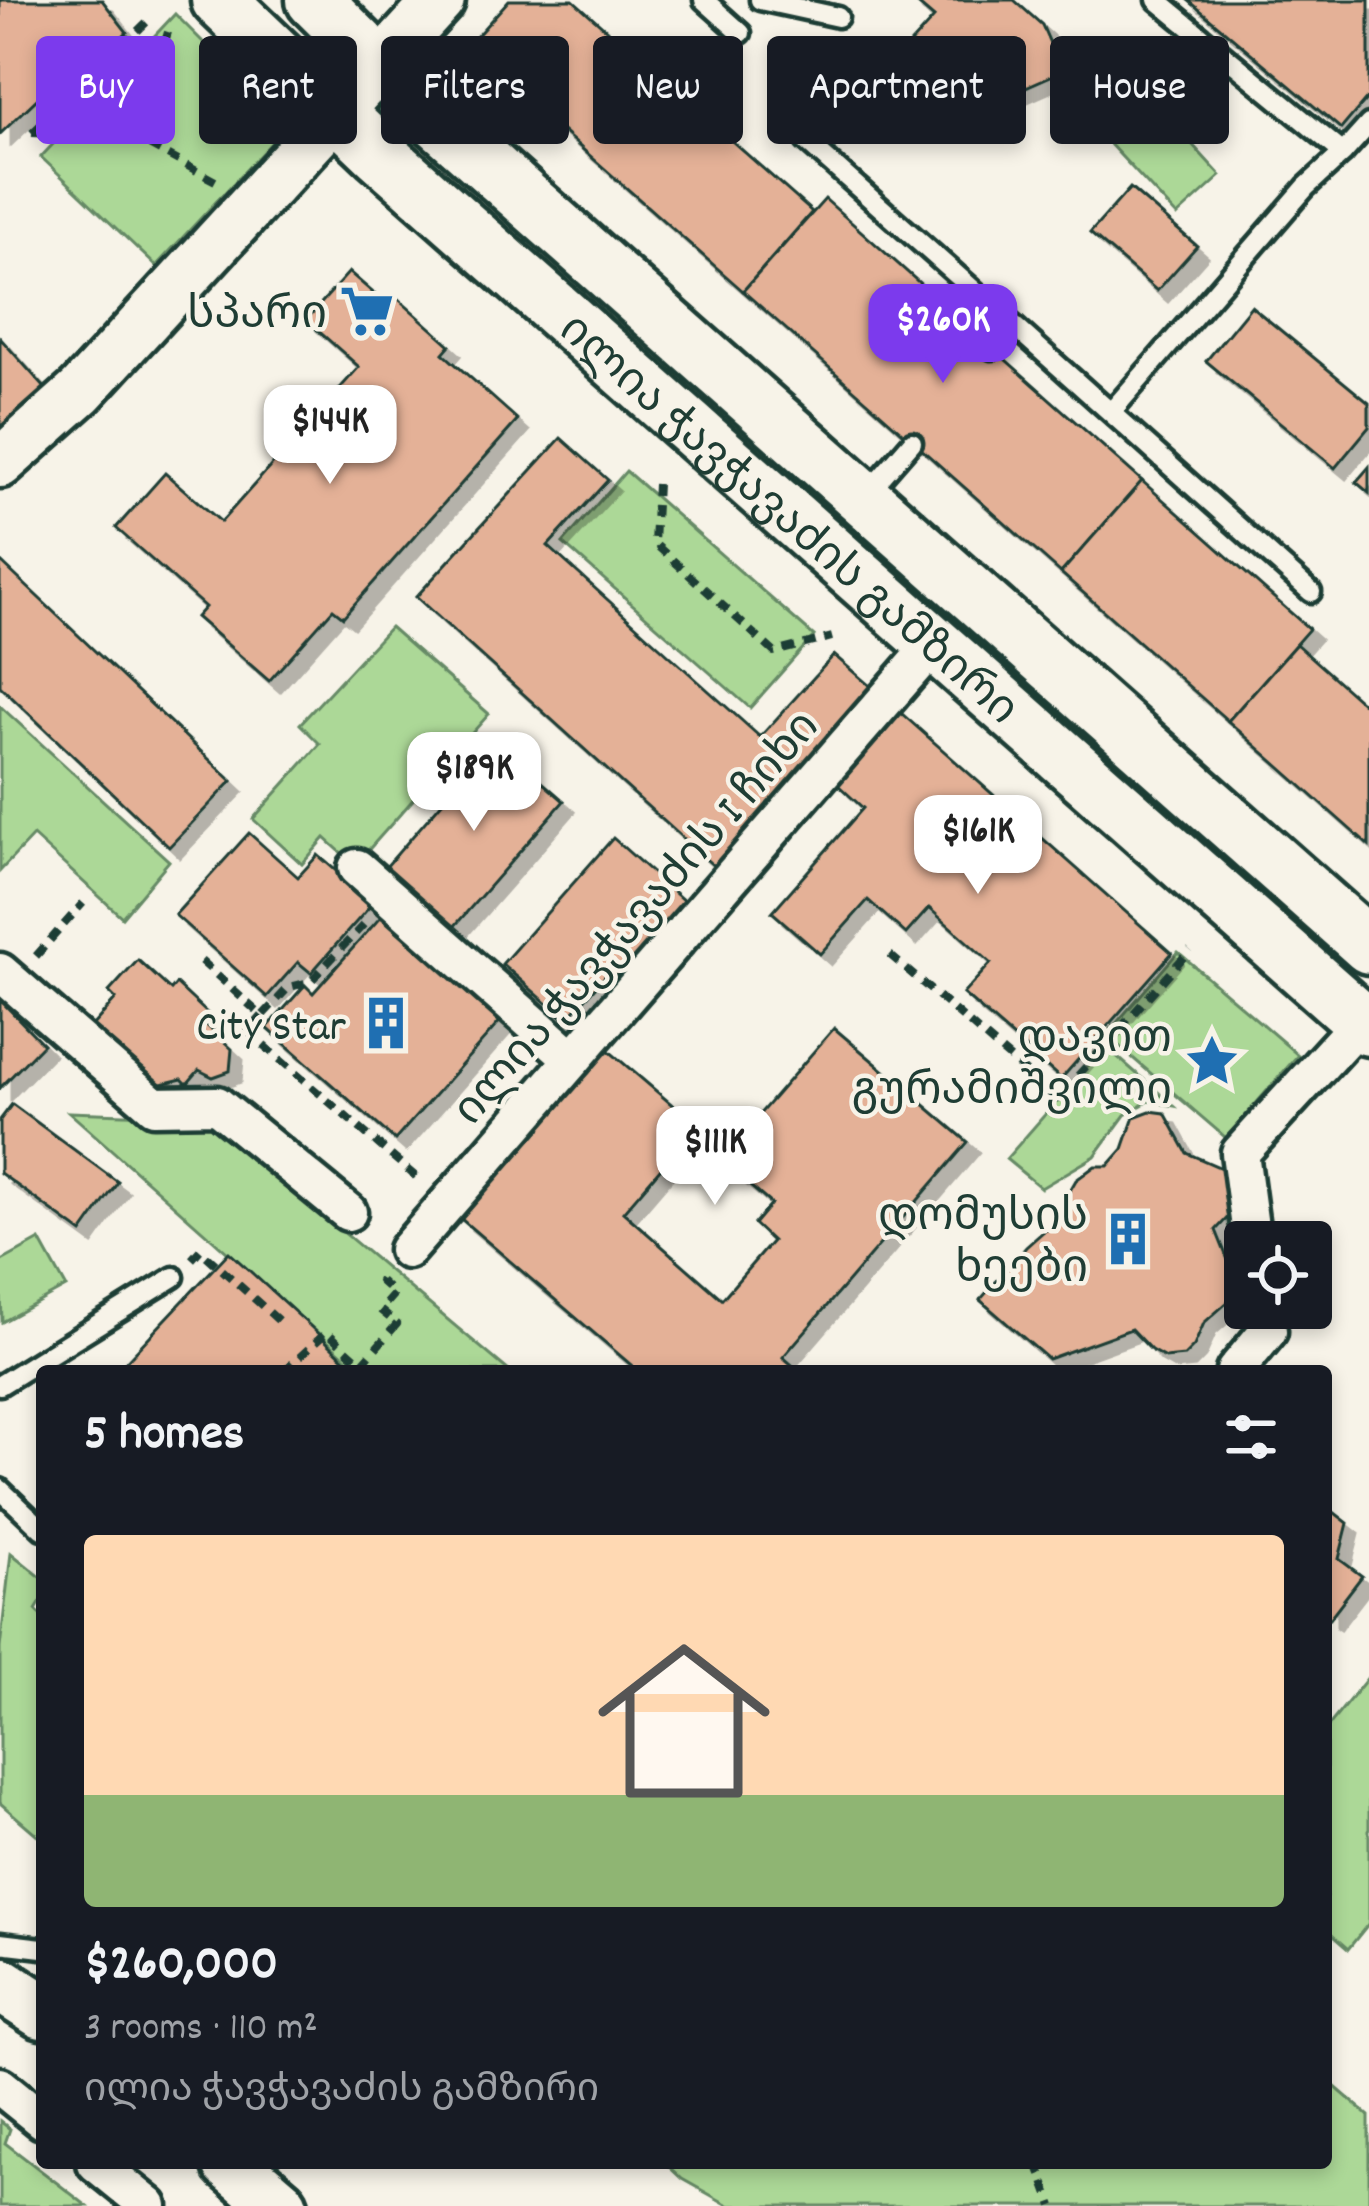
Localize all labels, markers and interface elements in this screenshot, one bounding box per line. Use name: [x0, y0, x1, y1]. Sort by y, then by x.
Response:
chip: Buy: [36, 36, 175, 144]
chip: Rent: [199, 36, 357, 144]
chip: Filters: [381, 36, 569, 144]
chip: New: [593, 36, 743, 144]
chip: Apartment: [767, 36, 1026, 144]
chip: House: [1050, 36, 1229, 144]
supermarket icon: სპარი: [338, 282, 396, 340]
pin: $260K: [859, 284, 1027, 386]
place label: სპარი: [187, 286, 327, 350]
text: $260K: [895, 295, 991, 350]
street label: ილია ჭავჭავაძის გამზირი: [542, 301, 1030, 743]
pin: $144K: [246, 385, 414, 487]
text: $144K: [291, 396, 369, 451]
street label: ილია ჭავჭავაძის I ჩიხი: [441, 699, 838, 1142]
pin: $189K: [390, 732, 558, 834]
text: $189K: [434, 743, 514, 798]
pin: $161K: [894, 795, 1062, 897]
text: $161K: [941, 806, 1015, 861]
building icon: City Star: [357, 994, 415, 1052]
place label: City Star: [196, 998, 346, 1062]
place label: დავით გურამიშვილი: [851, 1010, 1172, 1126]
place icon: დავით გურამიშვილი: [1183, 1032, 1241, 1090]
pin: $111K: [631, 1106, 799, 1208]
text: $111K: [683, 1117, 747, 1172]
place label: დომუსის ხეები: [878, 1188, 1088, 1304]
building icon: დომუსის ხეები: [1099, 1210, 1157, 1268]
map controls: [1224, 1221, 1332, 1329]
button: locate: [1224, 1221, 1332, 1329]
text: 5 homes: [84, 1401, 244, 1473]
icon: filters: [1218, 1404, 1284, 1470]
icon: home: [576, 1613, 792, 1829]
text: $260,000: [84, 1931, 278, 2003]
text: 3 rooms · 110 m²: [84, 2003, 318, 2058]
text: ილია ჭავჭავაძის გამზირი: [84, 2065, 599, 2120]

